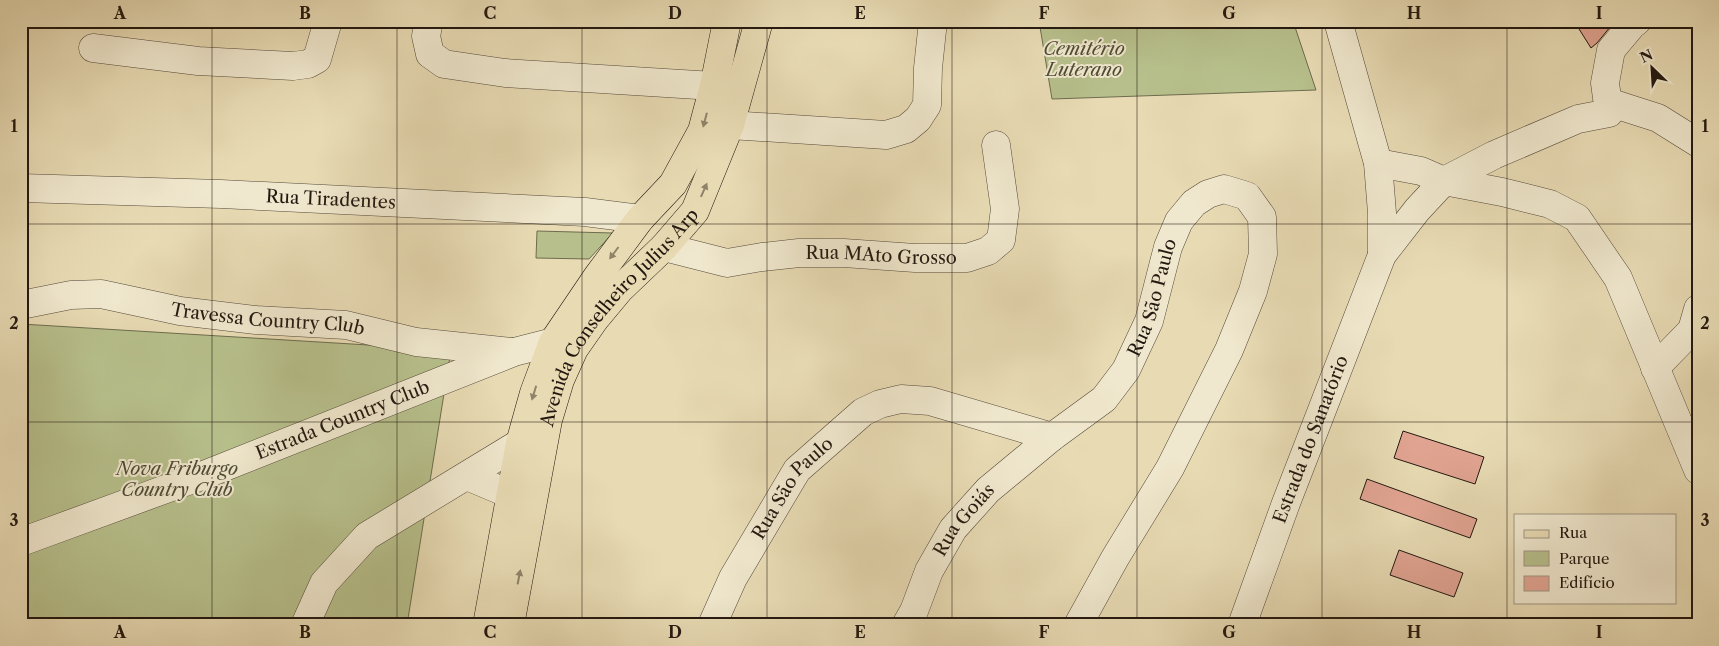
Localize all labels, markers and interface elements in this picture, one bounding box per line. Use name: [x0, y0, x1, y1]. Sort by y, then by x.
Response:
text: A: [113, 3, 127, 23]
text: B: [299, 3, 311, 23]
text: C: [484, 3, 496, 23]
text: D: [668, 3, 682, 23]
text: E: [854, 3, 866, 23]
text: F: [1039, 3, 1050, 23]
text: G: [1222, 3, 1236, 23]
text: H: [1407, 3, 1421, 23]
text: I: [1596, 3, 1603, 23]
park label: Cemitério Luterano: [1043, 38, 1125, 81]
north arrow: [1626, 42, 1676, 92]
text: N: [1637, 45, 1656, 67]
one-way arrow: [701, 112, 709, 128]
text: 1: [10, 116, 18, 136]
text: 1: [1701, 116, 1709, 136]
one-way arrow: [701, 183, 709, 197]
street label: Rua Tiradentes: [265, 185, 396, 214]
street label: Avenida Conselheiro Julius Arp: [536, 204, 703, 429]
street label: Rua São Paulo: [1123, 235, 1181, 360]
street label: Rua MAto Grosso: [806, 242, 957, 269]
one-way arrow: [609, 246, 619, 260]
street label: Travessa Country Club: [169, 298, 367, 340]
text: 2: [9, 313, 19, 333]
text: 2: [1700, 313, 1710, 333]
street label: Estrada do Sanatório: [1269, 352, 1353, 526]
street label: Estrada Country Club: [252, 376, 433, 464]
one-way arrow: [530, 385, 537, 400]
street label: Rua São Paulo: [747, 432, 838, 543]
park label: Nova Friburgo Country Club: [114, 458, 238, 501]
street label: Rua Goiás: [929, 479, 999, 560]
text: 3: [9, 510, 19, 530]
text: 3: [1700, 510, 1710, 530]
legend: [1514, 514, 1676, 604]
text: Rua: [1559, 523, 1587, 542]
text: Parque: [1559, 549, 1609, 568]
one-way arrow: [515, 568, 523, 584]
text: Edifício: [1559, 573, 1615, 592]
text: A: [113, 622, 127, 642]
text: B: [299, 622, 311, 642]
text: C: [484, 622, 496, 642]
text: D: [668, 622, 682, 642]
text: E: [854, 622, 866, 642]
text: F: [1039, 622, 1050, 642]
text: G: [1222, 622, 1236, 642]
text: H: [1407, 622, 1421, 642]
text: I: [1596, 622, 1603, 642]

